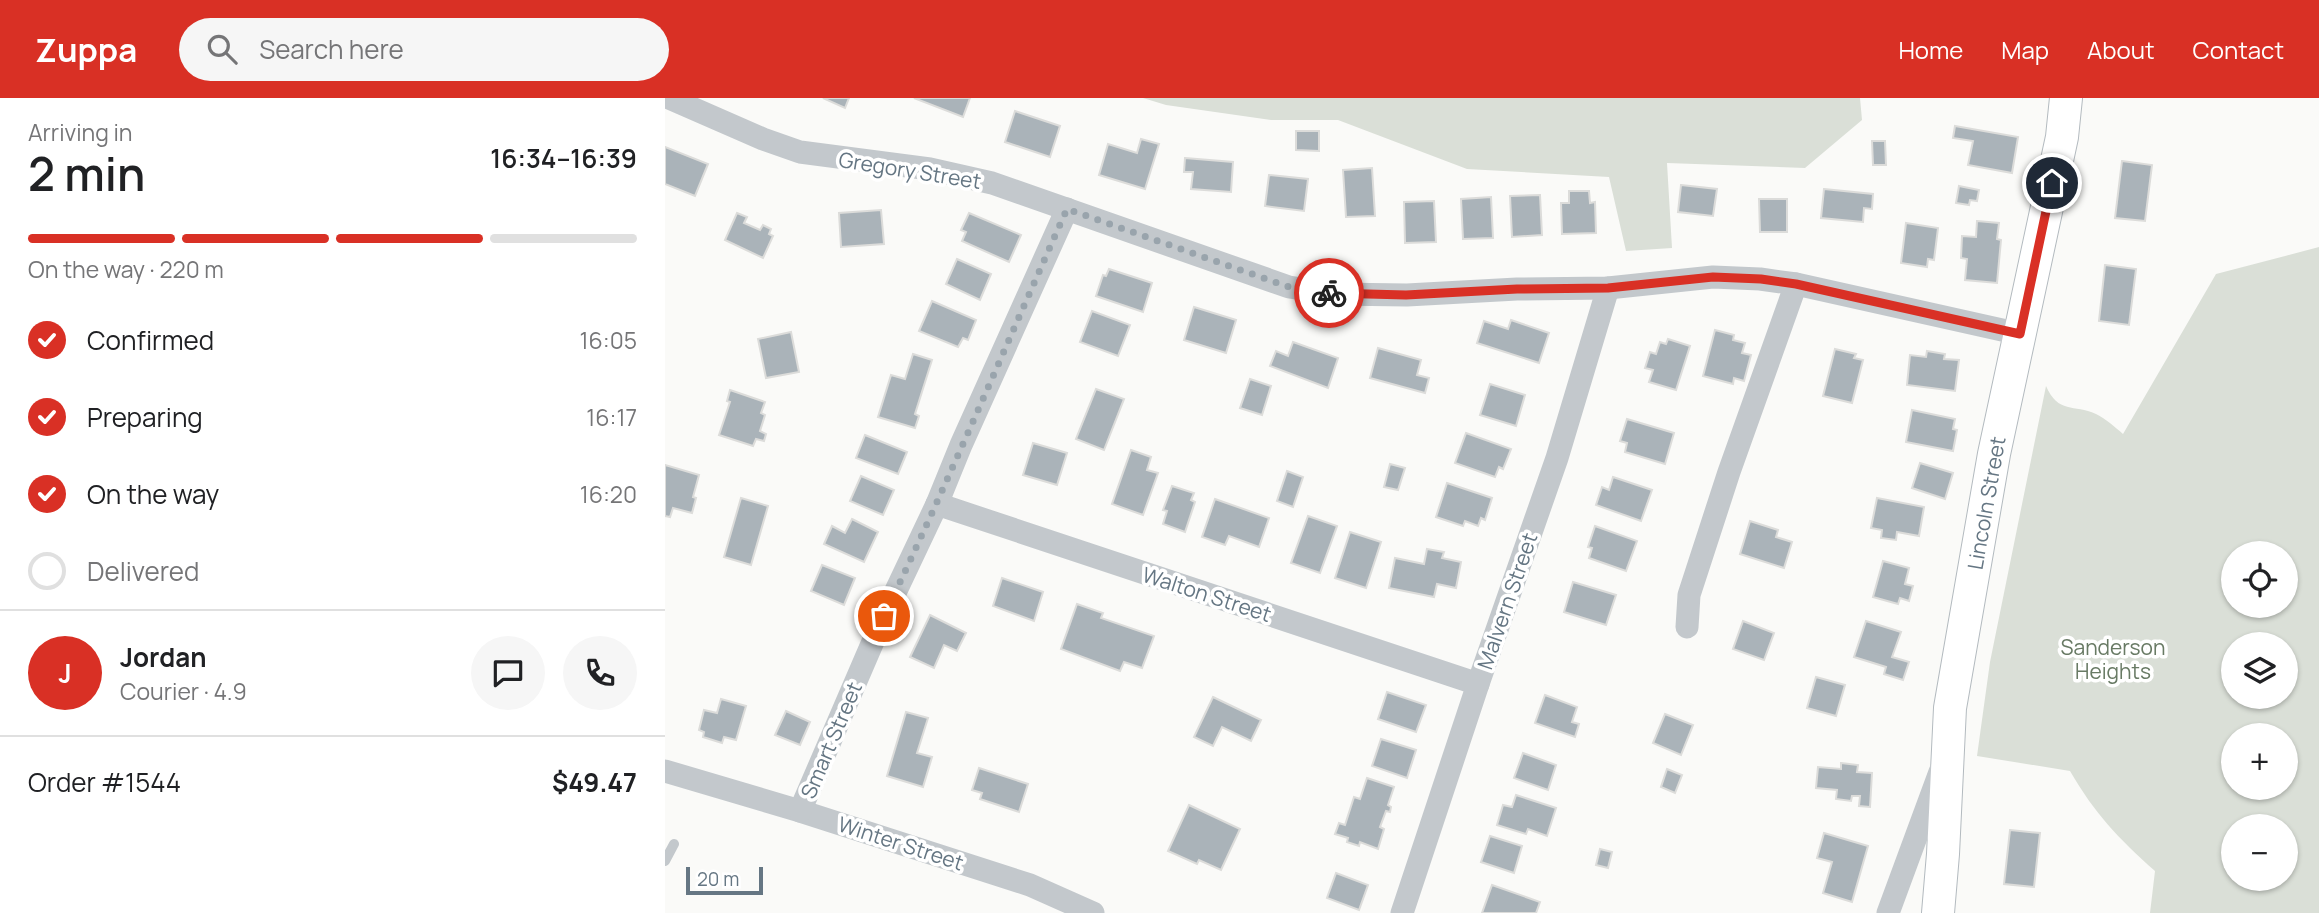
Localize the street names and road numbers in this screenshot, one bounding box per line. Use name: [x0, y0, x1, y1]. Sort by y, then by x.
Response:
street label: Gregory Street: [837, 145, 983, 195]
street label: Lincoln Street: [1960, 434, 2012, 572]
street label: Malvern Street: [1471, 529, 1543, 673]
street label: Walton Street: [1139, 560, 1275, 628]
street label: Smart Street: [794, 677, 868, 803]
street label: Winter Street: [835, 810, 967, 876]

